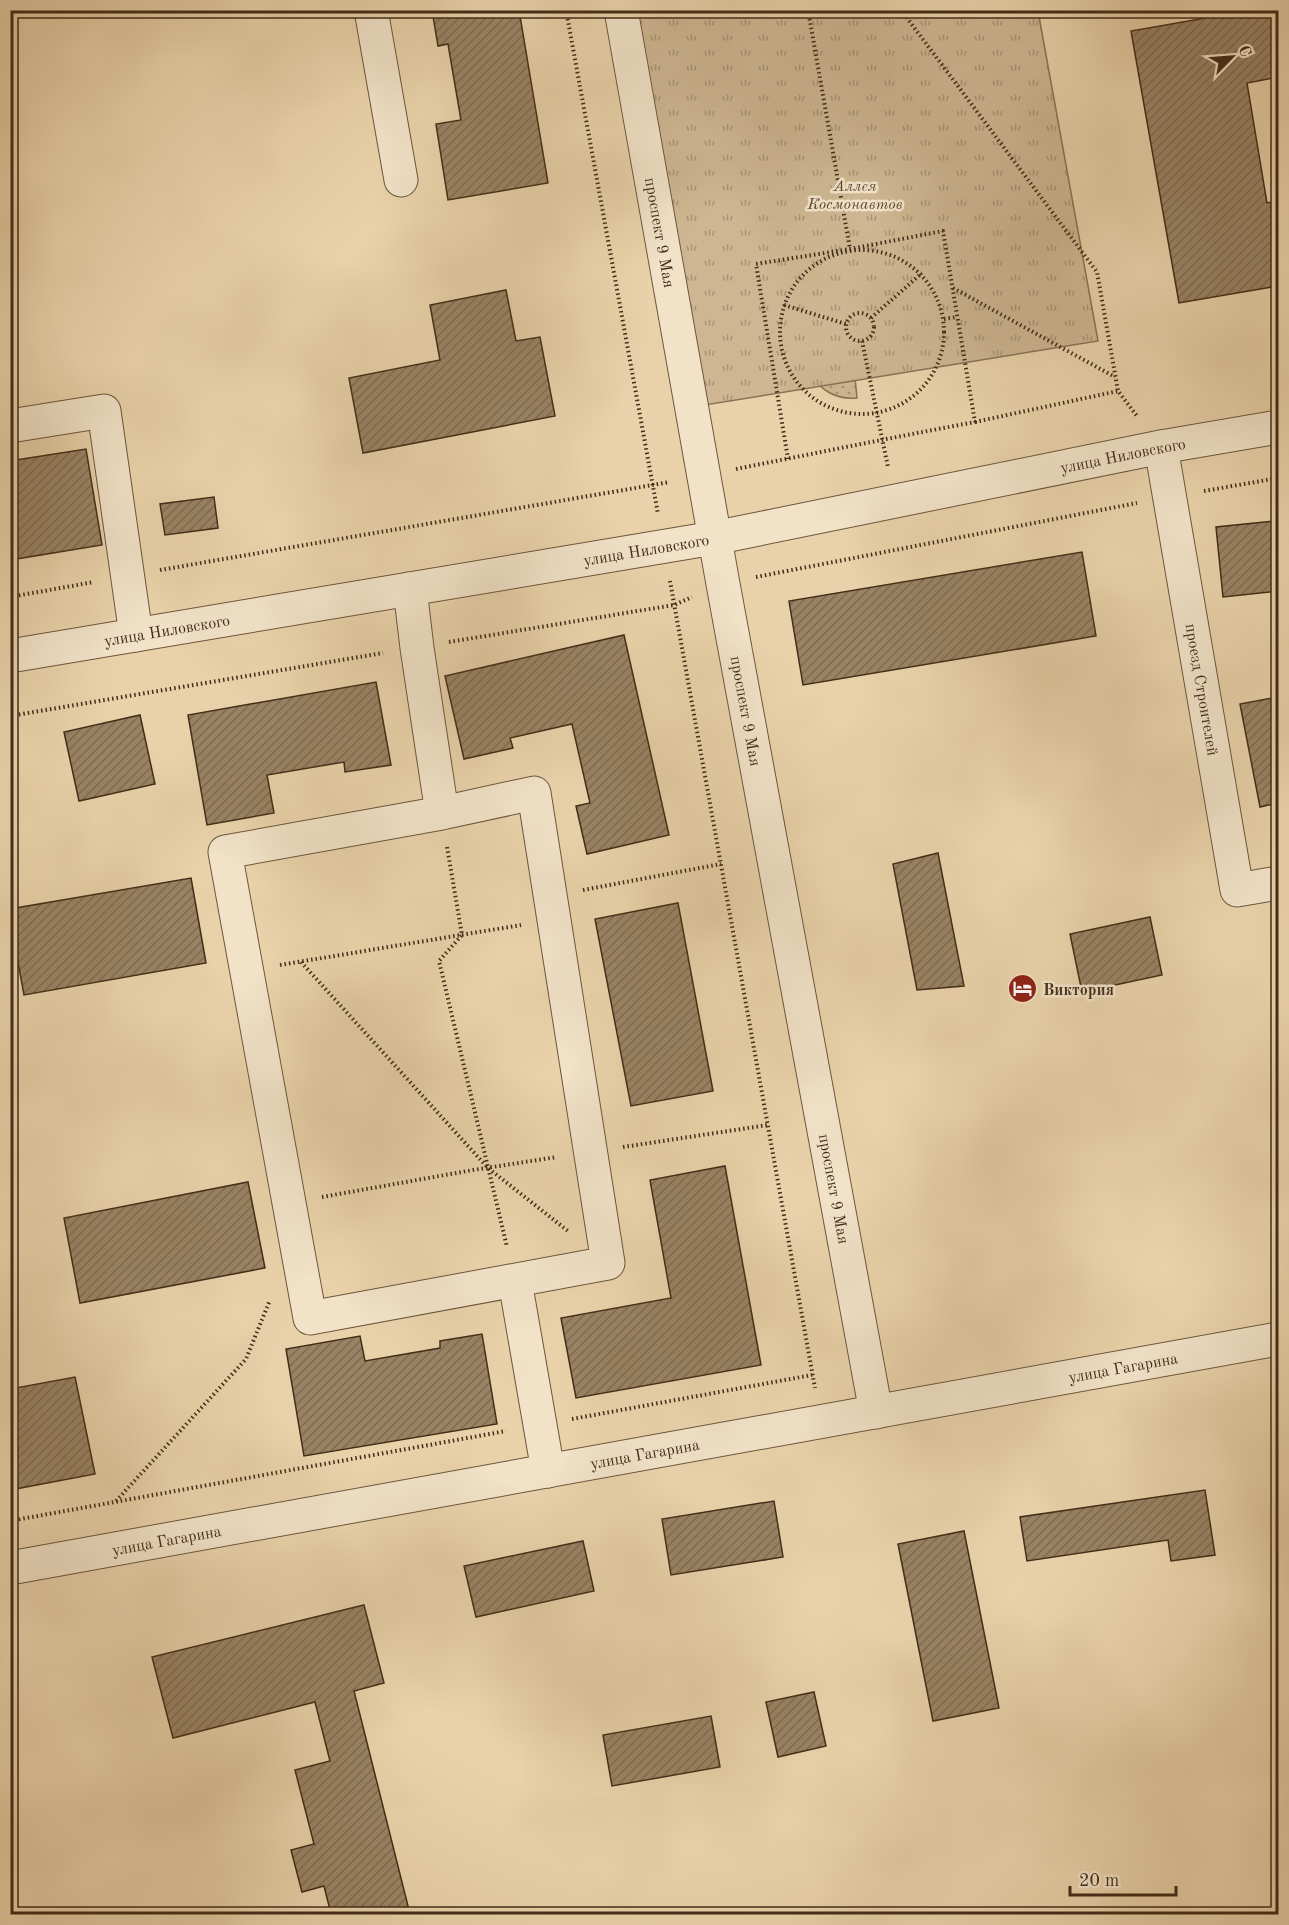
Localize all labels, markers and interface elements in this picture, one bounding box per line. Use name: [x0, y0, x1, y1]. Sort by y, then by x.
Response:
north arrow: [1202, 27, 1262, 87]
text: С: [1234, 43, 1253, 60]
street label: проспект 9 Мая: [641, 176, 676, 289]
park label: Аллея Космонавтов: [806, 179, 903, 213]
street label: улица Ниловского: [1059, 437, 1187, 477]
street label: улица Ниловского: [582, 533, 711, 570]
street label: улица Ниловского: [103, 613, 231, 650]
street label: проезд Строителей: [1181, 623, 1220, 757]
street label: проспект 9 Мая: [726, 655, 762, 768]
hotel icon: Виктория: [1006, 973, 1038, 1005]
place label: Виктория: [1043, 983, 1114, 999]
street label: проспект 9 Мая: [815, 1133, 851, 1245]
street label: улица Гагарина: [1067, 1351, 1179, 1387]
street label: улица Гагарина: [589, 1438, 701, 1473]
street label: улица Гагарина: [111, 1524, 223, 1559]
scale bar: [1070, 1859, 1176, 1897]
text: 20 m: [1079, 1872, 1119, 1890]

